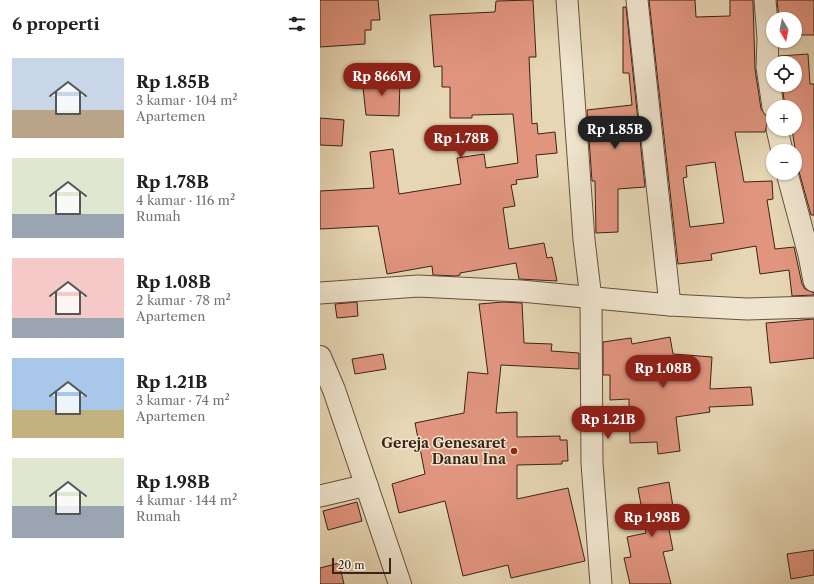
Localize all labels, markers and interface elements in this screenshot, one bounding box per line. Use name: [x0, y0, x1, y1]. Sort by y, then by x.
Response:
north arrow: [766, 12, 802, 48]
map controls: [766, 12, 802, 180]
icon: filters: [286, 13, 308, 35]
text: 6 properti: [12, 14, 100, 34]
button: locate: [766, 56, 802, 92]
pin: Rp 866M: [345, 63, 419, 97]
text: Rp 866M: [352, 68, 412, 84]
text: Rp 1.85B: [136, 72, 210, 92]
icon: home: [44, 74, 92, 122]
text: 3 kamar · 104 m²: [136, 92, 238, 108]
button: +: [766, 100, 802, 136]
text: Apartemen: [136, 108, 205, 124]
pin: Rp 1.85B: [574, 116, 656, 150]
text: Rp 1.85B: [587, 121, 643, 137]
pin: Rp 1.78B: [420, 125, 502, 159]
text: Rp 1.78B: [433, 130, 489, 146]
button: −: [766, 144, 802, 180]
text: Rp 1.78B: [136, 172, 209, 192]
icon: home: [44, 174, 92, 222]
text: 4 kamar · 116 m²: [136, 192, 235, 208]
text: Rumah: [136, 208, 181, 224]
text: Rp 1.08B: [136, 272, 211, 292]
icon: home: [44, 274, 92, 322]
text: 2 kamar · 78 m²: [136, 292, 231, 308]
text: Apartemen: [136, 308, 205, 324]
pin: Rp 1.08B: [622, 355, 704, 389]
text: Rp 1.08B: [634, 360, 692, 376]
text: Rp 1.21B: [136, 372, 207, 392]
icon: home: [44, 374, 92, 422]
text: 3 kamar · 74 m²: [136, 392, 230, 408]
pin: Rp 1.21B: [567, 406, 649, 440]
text: Apartemen: [136, 408, 205, 424]
text: Rp 1.21B: [581, 411, 635, 427]
place label: Gereja Genesaret Danau Ina: [381, 434, 507, 468]
marker: Gereja Genesaret Danau Ina: [509, 446, 519, 456]
text: Rp 1.98B: [136, 472, 210, 492]
icon: home: [44, 474, 92, 522]
text: 4 kamar · 144 m²: [136, 492, 237, 508]
pin: Rp 1.98B: [611, 504, 693, 538]
text: Rumah: [136, 508, 181, 524]
text: Rp 1.98B: [624, 509, 680, 525]
scale bar: [332, 556, 391, 575]
text: 20 m: [338, 558, 364, 572]

